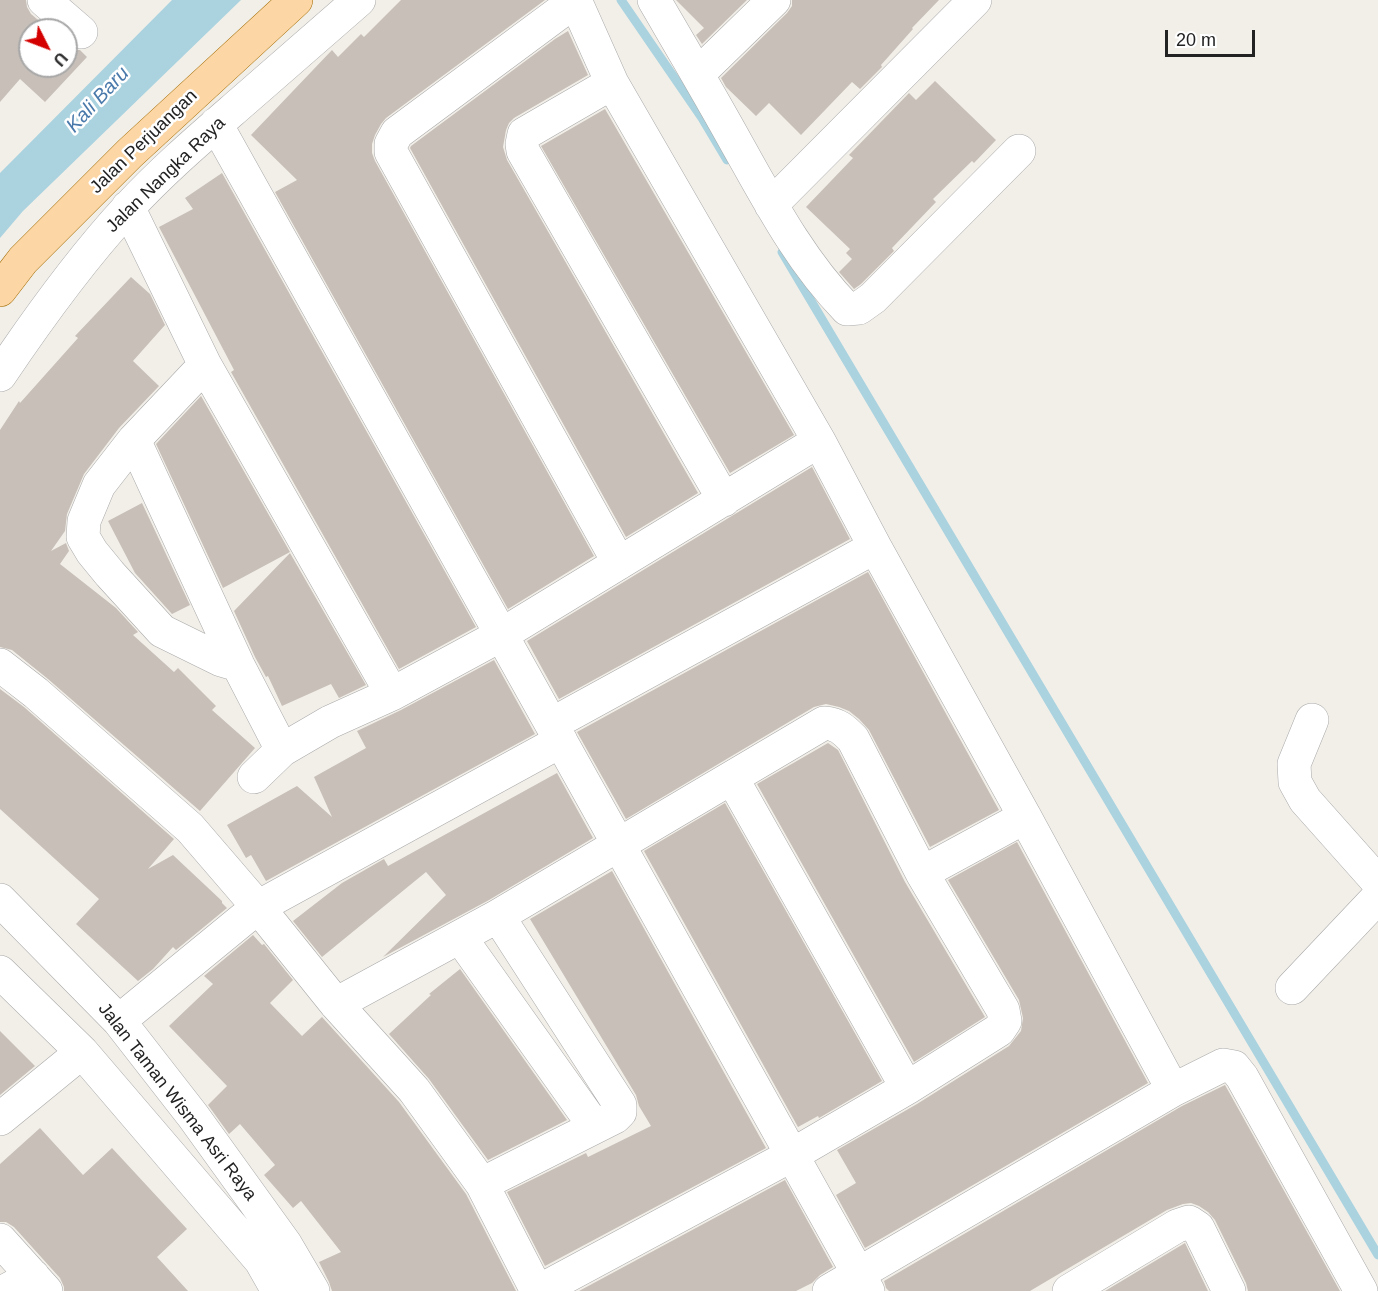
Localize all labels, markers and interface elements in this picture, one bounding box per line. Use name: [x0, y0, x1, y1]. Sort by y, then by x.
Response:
north arrow: [18, 18, 78, 78]
scale bar: [1168, 18, 1258, 56]
text: 20 m: [1176, 30, 1216, 50]
text: U: [50, 49, 70, 69]
water label: Kali Baru: [62, 62, 134, 138]
street label: Jalan Perjuangan: [86, 86, 202, 198]
street label: Jalan Nangka Raya: [102, 113, 230, 237]
street label: Jalan Taman Wisma Asri Raya: [93, 999, 261, 1205]

